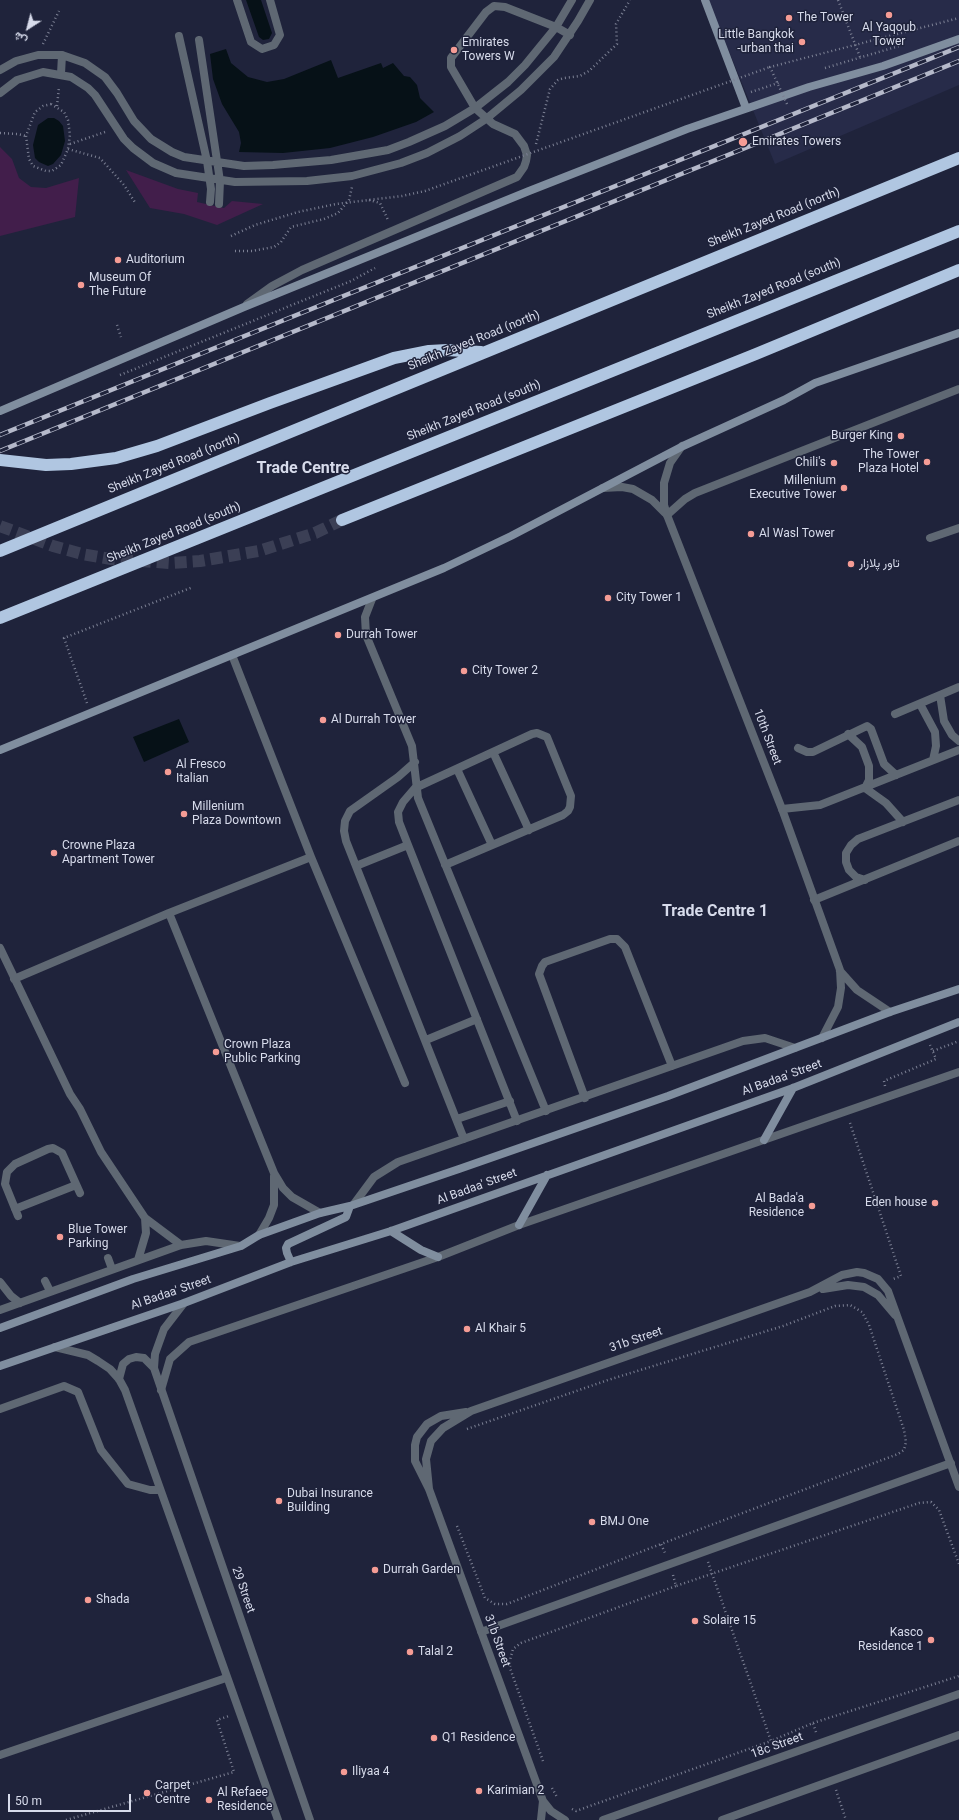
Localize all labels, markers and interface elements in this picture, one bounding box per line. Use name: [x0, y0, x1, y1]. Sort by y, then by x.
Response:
north arrow: [8, 8, 48, 48]
marker: Al Yaqoub Tower: [884, 10, 894, 20]
place label: The Tower: [797, 11, 853, 25]
marker: The Tower: [784, 13, 794, 23]
place label: Al Yaqoub Tower: [862, 21, 916, 49]
place label: Little Bangkok -urban thai: [718, 28, 794, 56]
text: ش: [11, 29, 30, 47]
place label: Emirates Towers W: [462, 36, 515, 64]
marker: Little Bangkok -urban thai: [797, 37, 807, 47]
marker: Emirates Towers W: [449, 45, 459, 55]
place label: Emirates Towers: [752, 135, 841, 149]
marker: Emirates Towers: [737, 136, 749, 148]
street label: Sheikh Zayed Road (north): [706, 185, 842, 251]
place label: Auditorium: [126, 253, 185, 267]
marker: Auditorium: [113, 255, 123, 265]
street label: Sheikh Zayed Road (south): [705, 256, 843, 322]
place label: Museum Of The Future: [89, 271, 151, 299]
marker: Museum Of The Future: [76, 280, 86, 290]
street label: Sheikh Zayed Road (north): [406, 308, 542, 374]
street label: Sheikh Zayed Road (south): [405, 378, 543, 444]
place label: Burger King: [831, 429, 893, 443]
street label: Sheikh Zayed Road (north): [106, 431, 242, 497]
marker: Burger King: [896, 431, 906, 441]
place label: The Tower Plaza Hotel: [858, 448, 919, 476]
place label: Chili's: [795, 456, 826, 470]
marker: The Tower Plaza Hotel: [922, 457, 932, 467]
marker: Chili's: [829, 458, 839, 468]
district label: Trade Centre: [256, 459, 350, 479]
place label: Millenium Executive Tower: [749, 474, 836, 502]
marker: Millenium Executive Tower: [839, 483, 849, 493]
street label: Sheikh Zayed Road (south): [105, 500, 243, 566]
place label: Al Wasl Tower: [759, 527, 835, 541]
marker: Al Wasl Tower: [746, 529, 756, 539]
place label: تاور پلازار: [859, 557, 900, 571]
marker: تاور پلازار: [846, 559, 856, 569]
place label: City Tower 1: [616, 591, 682, 605]
marker: City Tower 1: [603, 593, 613, 603]
place label: Durrah Tower: [346, 628, 417, 642]
marker: Durrah Tower: [333, 630, 343, 640]
place label: City Tower 2: [472, 664, 538, 678]
marker: City Tower 2: [459, 666, 469, 676]
street label: 10th Street: [750, 707, 784, 767]
place label: Al Durrah Tower: [331, 713, 416, 727]
marker: Al Durrah Tower: [318, 715, 328, 725]
place label: Al Fresco Italian: [176, 758, 226, 786]
marker: Al Fresco Italian: [163, 767, 173, 777]
place label: Millenium Plaza Downtown: [192, 800, 281, 828]
marker: Millenium Plaza Downtown: [179, 809, 189, 819]
place label: Crowne Plaza Apartment Tower: [62, 839, 155, 867]
marker: Crowne Plaza Apartment Tower: [49, 848, 59, 858]
district label: Trade Centre 1: [662, 902, 768, 922]
place label: Crown Plaza Public Parking: [224, 1038, 300, 1066]
marker: Crown Plaza Public Parking: [211, 1047, 221, 1057]
street label: Al Badaa' Street: [740, 1057, 824, 1099]
street label: Al Badaa' Street: [435, 1166, 519, 1208]
place label: Al Bada'a Residence: [749, 1192, 804, 1220]
place label: Eden house: [865, 1196, 927, 1210]
marker: Eden house: [930, 1198, 940, 1208]
marker: Al Bada'a Residence: [807, 1201, 817, 1211]
place label: Blue Tower Parking: [68, 1223, 127, 1251]
marker: Blue Tower Parking: [55, 1232, 65, 1242]
street label: Al Badaa' Street: [129, 1273, 213, 1313]
place label: Al Khair 5: [475, 1322, 526, 1336]
marker: Al Khair 5: [462, 1324, 472, 1334]
street label: 31b Street: [608, 1324, 664, 1356]
place label: Dubai Insurance Building: [287, 1487, 373, 1515]
marker: Dubai Insurance Building: [274, 1496, 284, 1506]
place label: BMJ One: [600, 1515, 649, 1529]
marker: BMJ One: [587, 1517, 597, 1527]
place label: Durrah Garden: [383, 1563, 460, 1577]
street label: 29 Street: [228, 1565, 258, 1615]
marker: Durrah Garden: [370, 1565, 380, 1575]
place label: Shada: [96, 1593, 130, 1607]
marker: Shada: [83, 1595, 93, 1605]
street label: 31b Street: [481, 1613, 513, 1669]
place label: Solaire 15: [703, 1614, 756, 1628]
marker: Solaire 15: [690, 1616, 700, 1626]
place label: Kasco Residence 1: [858, 1626, 923, 1654]
marker: Kasco Residence 1: [926, 1635, 936, 1645]
place label: Talal 2: [418, 1645, 453, 1659]
marker: Talal 2: [405, 1647, 415, 1657]
street label: 18c Street: [749, 1730, 805, 1762]
place label: Q1 Residence: [442, 1731, 515, 1745]
marker: Q1 Residence: [429, 1733, 439, 1743]
place label: Iliyaa 4: [352, 1765, 389, 1779]
marker: Iliyaa 4: [339, 1767, 349, 1777]
place label: Carpet Centre: [155, 1779, 190, 1807]
place label: Karimian 2: [487, 1784, 544, 1798]
scale bar: [10, 1786, 133, 1812]
place label: Al Refaee Residence: [217, 1786, 272, 1814]
marker: Karimian 2: [474, 1786, 484, 1796]
marker: Carpet Centre: [142, 1788, 152, 1798]
text: 50 m: [15, 1794, 42, 1808]
marker: Al Refaee Residence: [204, 1795, 214, 1805]

